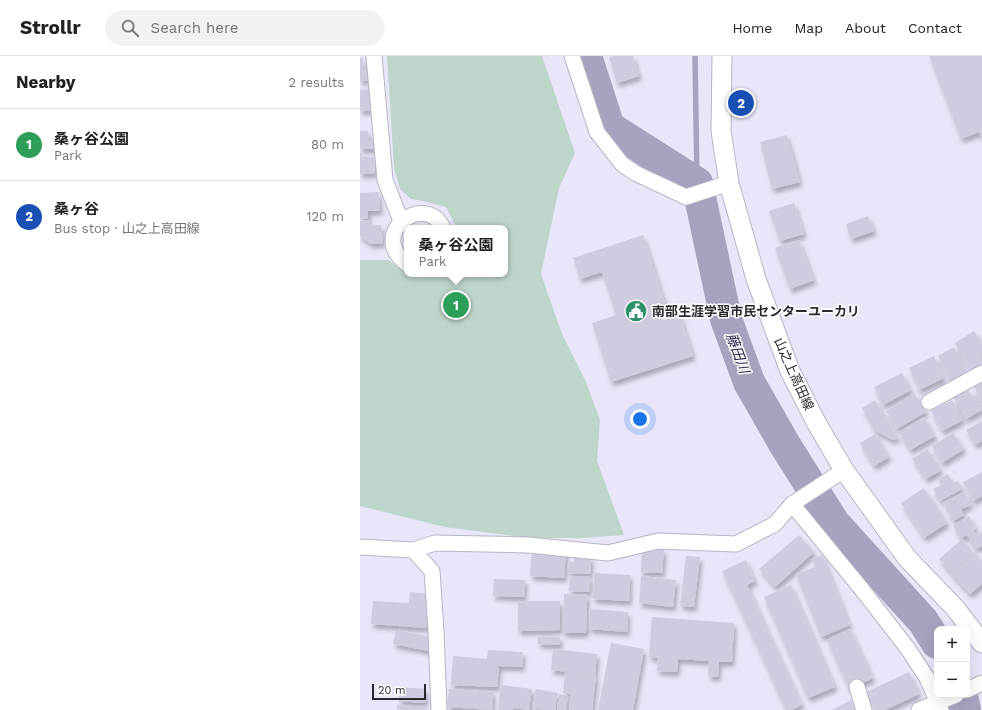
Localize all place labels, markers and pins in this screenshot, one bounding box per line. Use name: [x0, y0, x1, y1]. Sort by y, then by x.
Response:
pin: 2: [728, 88, 754, 118]
pin: 1: [443, 290, 469, 320]
public building icon: 南部生涯学習市民センターユーカリ: [623, 298, 649, 324]
place label: 南部生涯学習市民センターユーカリ: [652, 304, 860, 319]

